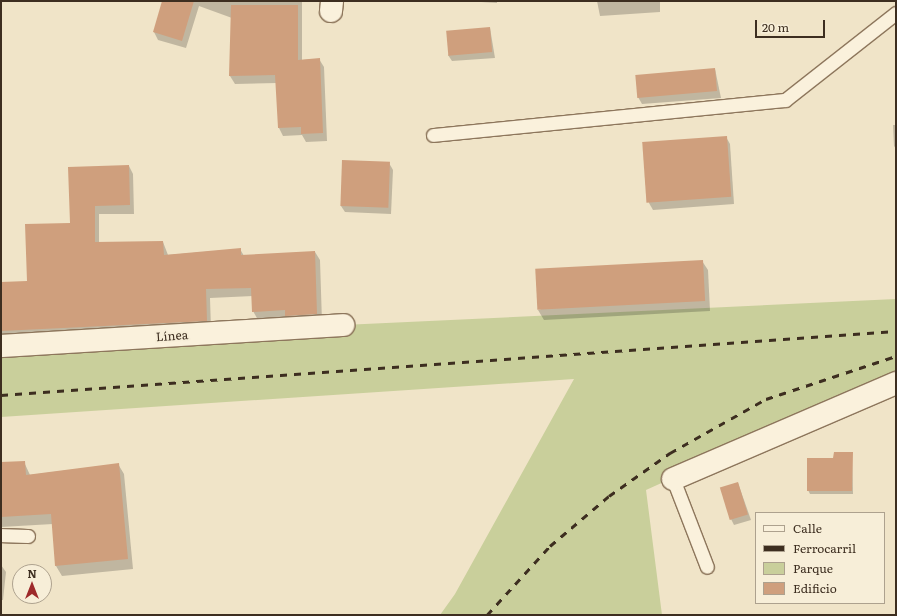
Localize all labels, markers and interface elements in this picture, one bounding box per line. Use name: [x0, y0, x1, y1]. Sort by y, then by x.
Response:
scale bar: [757, 12, 827, 38]
text: 20 m: [762, 18, 789, 36]
street label: Línea: [155, 328, 189, 344]
legend: [755, 512, 885, 604]
text: Calle: [793, 519, 822, 537]
text: Ferrocarril: [793, 539, 856, 557]
text: Parque: [793, 559, 833, 577]
north arrow: [12, 564, 52, 604]
text: N: [27, 565, 37, 581]
text: Edificio: [793, 579, 837, 597]

